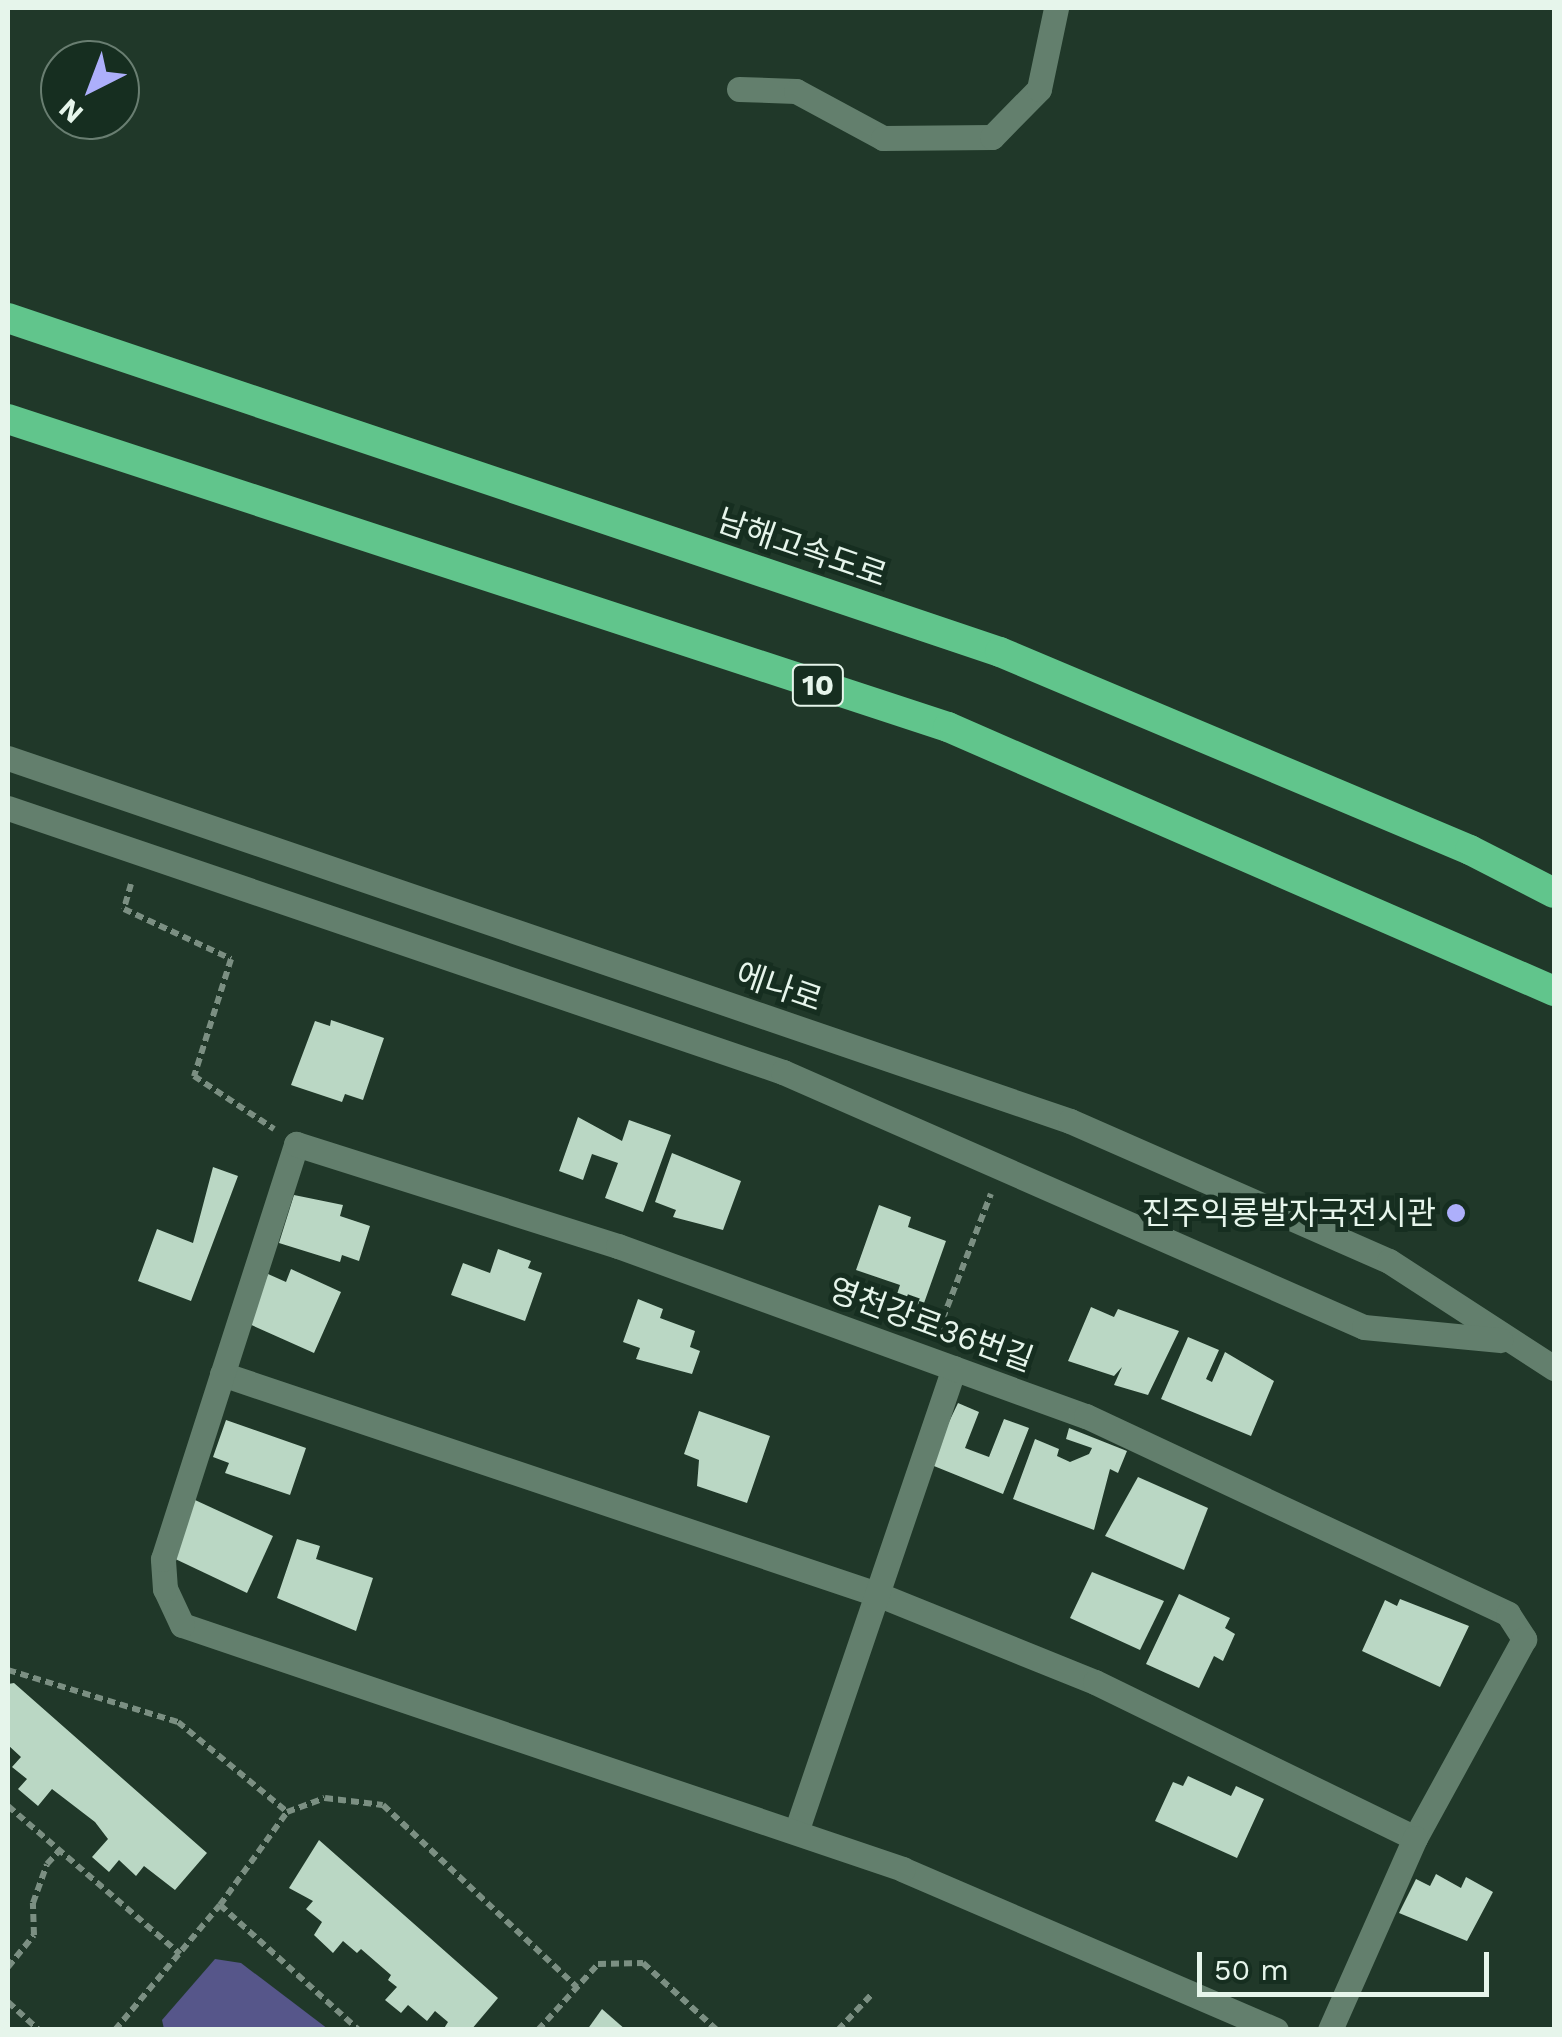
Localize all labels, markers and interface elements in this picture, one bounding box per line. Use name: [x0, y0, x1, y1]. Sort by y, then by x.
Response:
north arrow: [40, 40, 140, 140]
text: N: [52, 92, 90, 130]
street label: 남해고속도로: [712, 501, 892, 595]
road number: 10: [790, 660, 846, 710]
street label: 에나로: [731, 954, 827, 1020]
place label: 진주익룡발자국전시관: [1142, 1194, 1436, 1232]
marker: 진주익룡발자국전시관: [1445, 1202, 1467, 1224]
street label: 영천강로36번길: [824, 1270, 1038, 1380]
scale bar: [1202, 1932, 1494, 1994]
text: 50 m: [1214, 1952, 1289, 1987]

